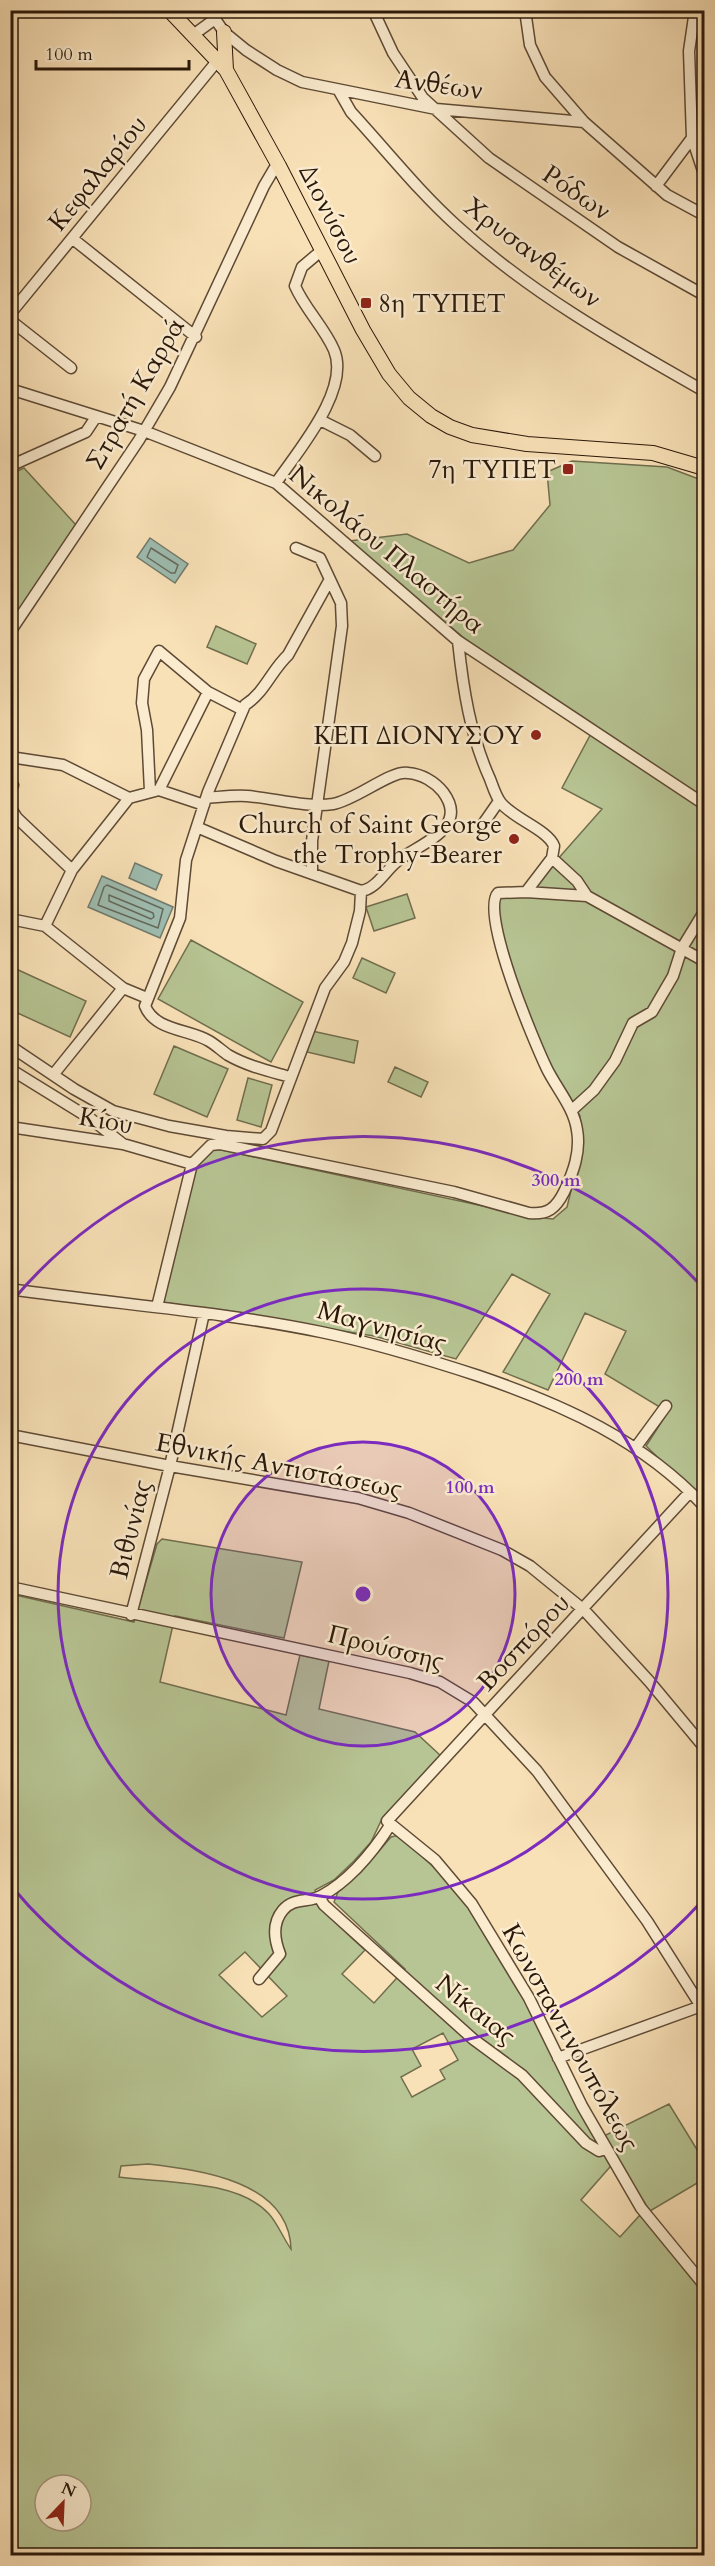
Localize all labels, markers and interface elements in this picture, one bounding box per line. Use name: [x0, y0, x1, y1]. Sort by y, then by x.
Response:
scale bar: [36, 33, 189, 71]
text: 100 m: [45, 42, 93, 67]
street label: Ανθέων: [393, 61, 485, 108]
street label: Κεφαλαρίου: [40, 108, 155, 238]
street label: Ρόδων: [535, 157, 618, 228]
street label: Διονύσου: [290, 158, 371, 270]
street label: Χρυσανθέμων: [457, 189, 609, 316]
place label: 8η ΤΥΠΕΤ: [378, 286, 506, 321]
marker: 8η ΤΥΠΕΤ: [359, 296, 373, 310]
street label: Στρατή Καρρά: [78, 311, 193, 476]
place label: 7η ΤΥΠΕΤ: [428, 452, 556, 487]
street label: Νικολάου Πλαστήρα: [282, 457, 492, 642]
marker: 7η ΤΥΠΕΤ: [561, 462, 575, 476]
place label: ΚΕΠ ΔΙΟΝΥΣΟΥ: [313, 718, 525, 753]
marker: ΚΕΠ ΔΙΟΝΥΣΟΥ: [529, 728, 543, 742]
place label: Church of Saint George the Trophy-Bearer: [238, 807, 503, 872]
marker: Church of Saint George the Trophy-Bearer: [507, 832, 521, 846]
street label: Κίου: [76, 1099, 136, 1142]
text: 300 m: [531, 1168, 581, 1193]
street label: Μαγνησίας: [313, 1292, 450, 1361]
text: 200 m: [554, 1367, 604, 1392]
street label: Εθνικής Αντιστάσεως: [153, 1424, 405, 1507]
text: 100 m: [445, 1475, 495, 1500]
street label: Βιθυνίας: [101, 1476, 160, 1582]
centre of rings: [353, 1584, 373, 1604]
street label: Βοσπόρου: [469, 1586, 578, 1699]
street label: Προύσσης: [324, 1616, 448, 1679]
street label: Κωνσταντινουπόλεως: [494, 1917, 648, 2157]
street label: Νίκαιας: [428, 1966, 523, 2053]
north arrow: [33, 2473, 93, 2533]
text: N: [58, 2477, 79, 2503]

